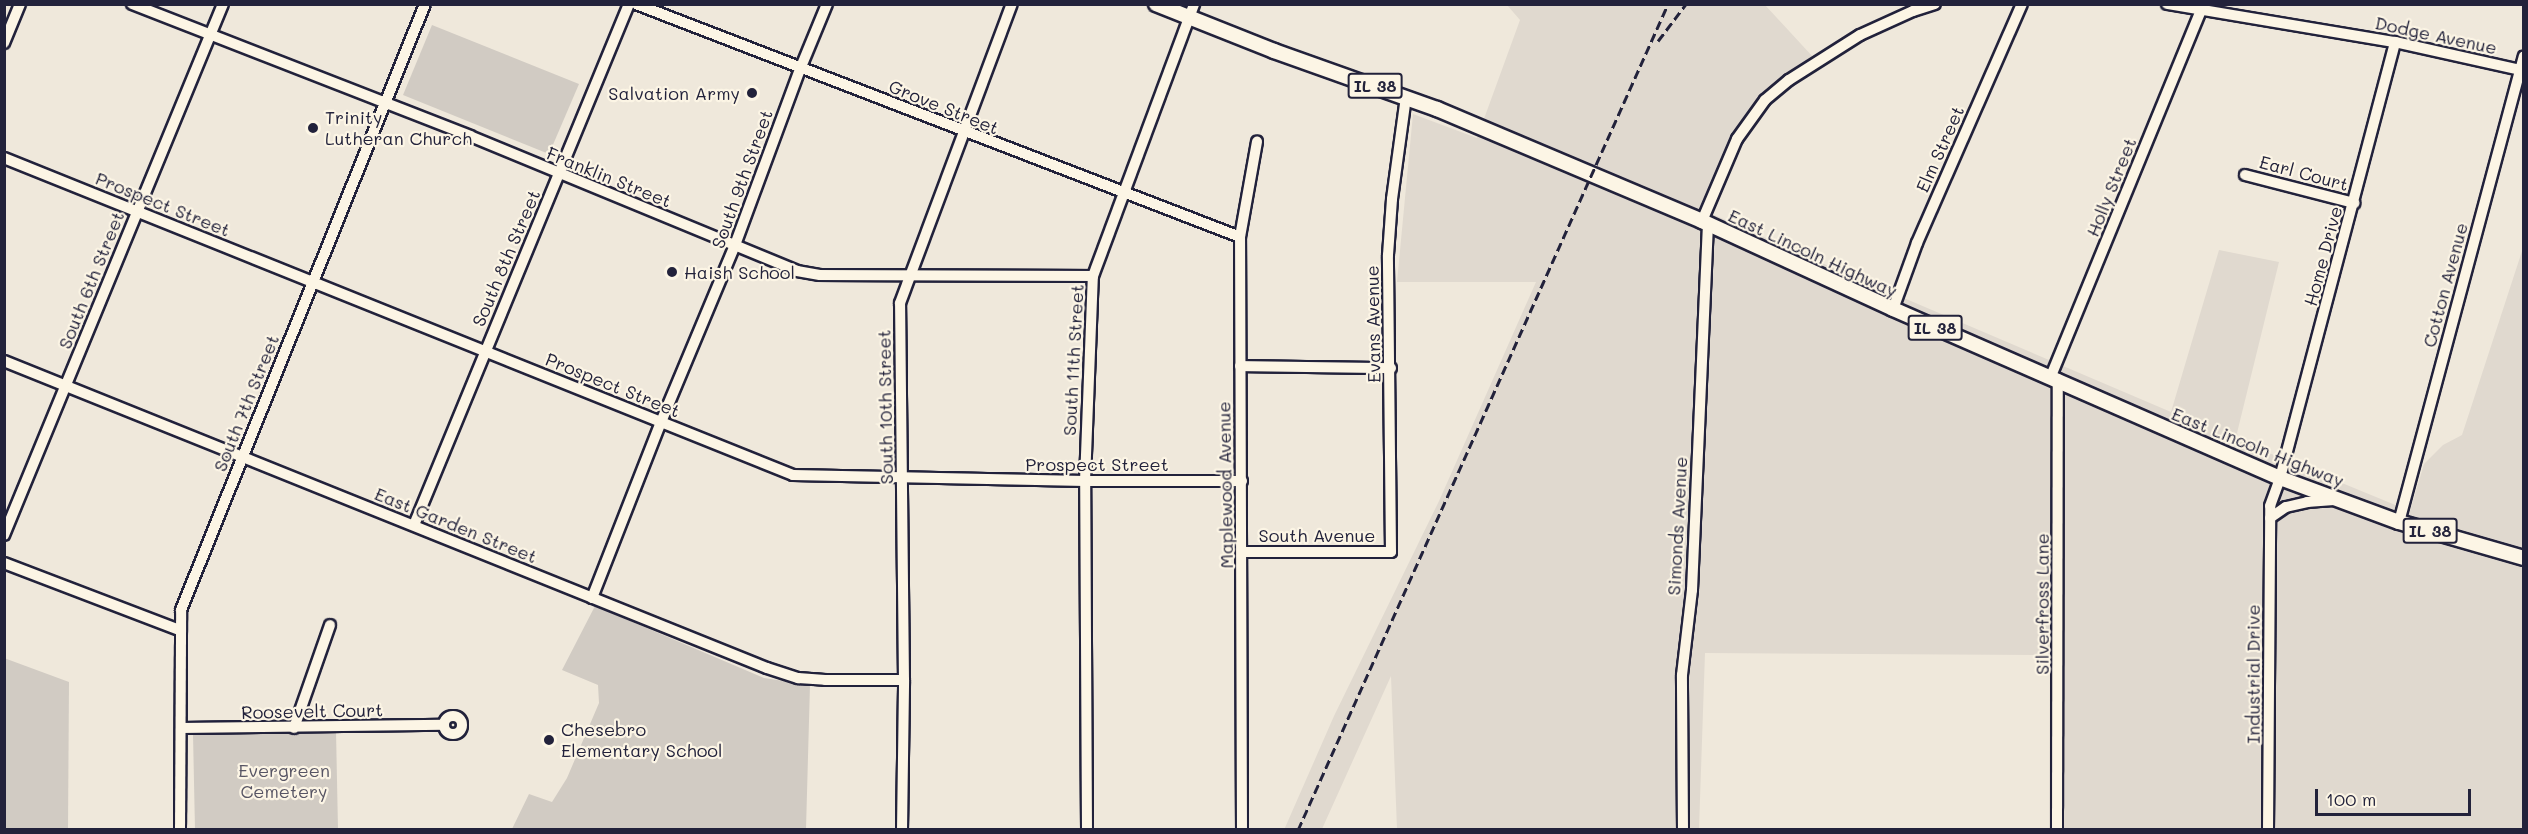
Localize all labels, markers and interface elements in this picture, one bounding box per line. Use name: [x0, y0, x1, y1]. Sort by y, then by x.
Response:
street label: Dodge Avenue: [2373, 12, 2499, 58]
road number: IL 38: [1346, 73, 1404, 99]
street label: Grove Street: [886, 75, 1002, 139]
place label: Salvation Army: [608, 82, 740, 104]
marker: Salvation Army: [745, 86, 759, 100]
street label: Elm Street: [1911, 102, 1969, 196]
place label: Trinity Lutheran Church: [325, 107, 472, 150]
street label: South 9th Street: [707, 107, 777, 251]
marker: Trinity Lutheran Church: [306, 121, 320, 135]
street label: Holly Street: [2081, 134, 2141, 240]
street label: Franklin Street: [543, 142, 675, 212]
street label: Earl Court: [2257, 151, 2351, 195]
street label: Prospect Street: [93, 167, 233, 241]
street label: South 8th Street: [467, 186, 545, 330]
street label: East Lincoln Highway: [1725, 204, 1901, 302]
street label: Home Drive: [2299, 204, 2347, 308]
street label: South 6th Street: [54, 208, 128, 352]
street label: Cotton Avenue: [2418, 220, 2472, 350]
place label: Haish School: [684, 261, 795, 283]
marker: Haish School: [665, 265, 679, 279]
street label: Evans Avenue: [1361, 265, 1385, 383]
street label: South 11th Street: [1058, 284, 1088, 436]
road number: IL 38: [1906, 315, 1964, 341]
street label: South 10th Street: [873, 329, 897, 485]
street label: South 7th Street: [209, 331, 283, 475]
street label: Prospect Street: [543, 348, 683, 422]
street label: Maplewood Avenue: [1213, 401, 1237, 569]
street label: East Lincoln Highway: [2169, 403, 2347, 491]
street label: Prospect Street: [1025, 453, 1169, 475]
street label: Simonds Avenue: [1663, 456, 1691, 596]
street label: East Garden Street: [372, 483, 540, 567]
road number: IL 38: [2402, 518, 2458, 544]
street label: South Avenue: [1259, 524, 1375, 546]
street label: Silverfross Lane: [2031, 533, 2053, 675]
street label: Industrial Drive: [2242, 604, 2264, 744]
street label: Roosevelt Court: [241, 699, 383, 723]
place label: Chesebro Elementary School: [561, 719, 722, 762]
marker: Chesebro Elementary School: [542, 733, 556, 747]
park label: Evergreen Cemetery: [238, 760, 330, 802]
scale bar: [2318, 777, 2474, 815]
text: 100 m: [2326, 787, 2376, 811]

